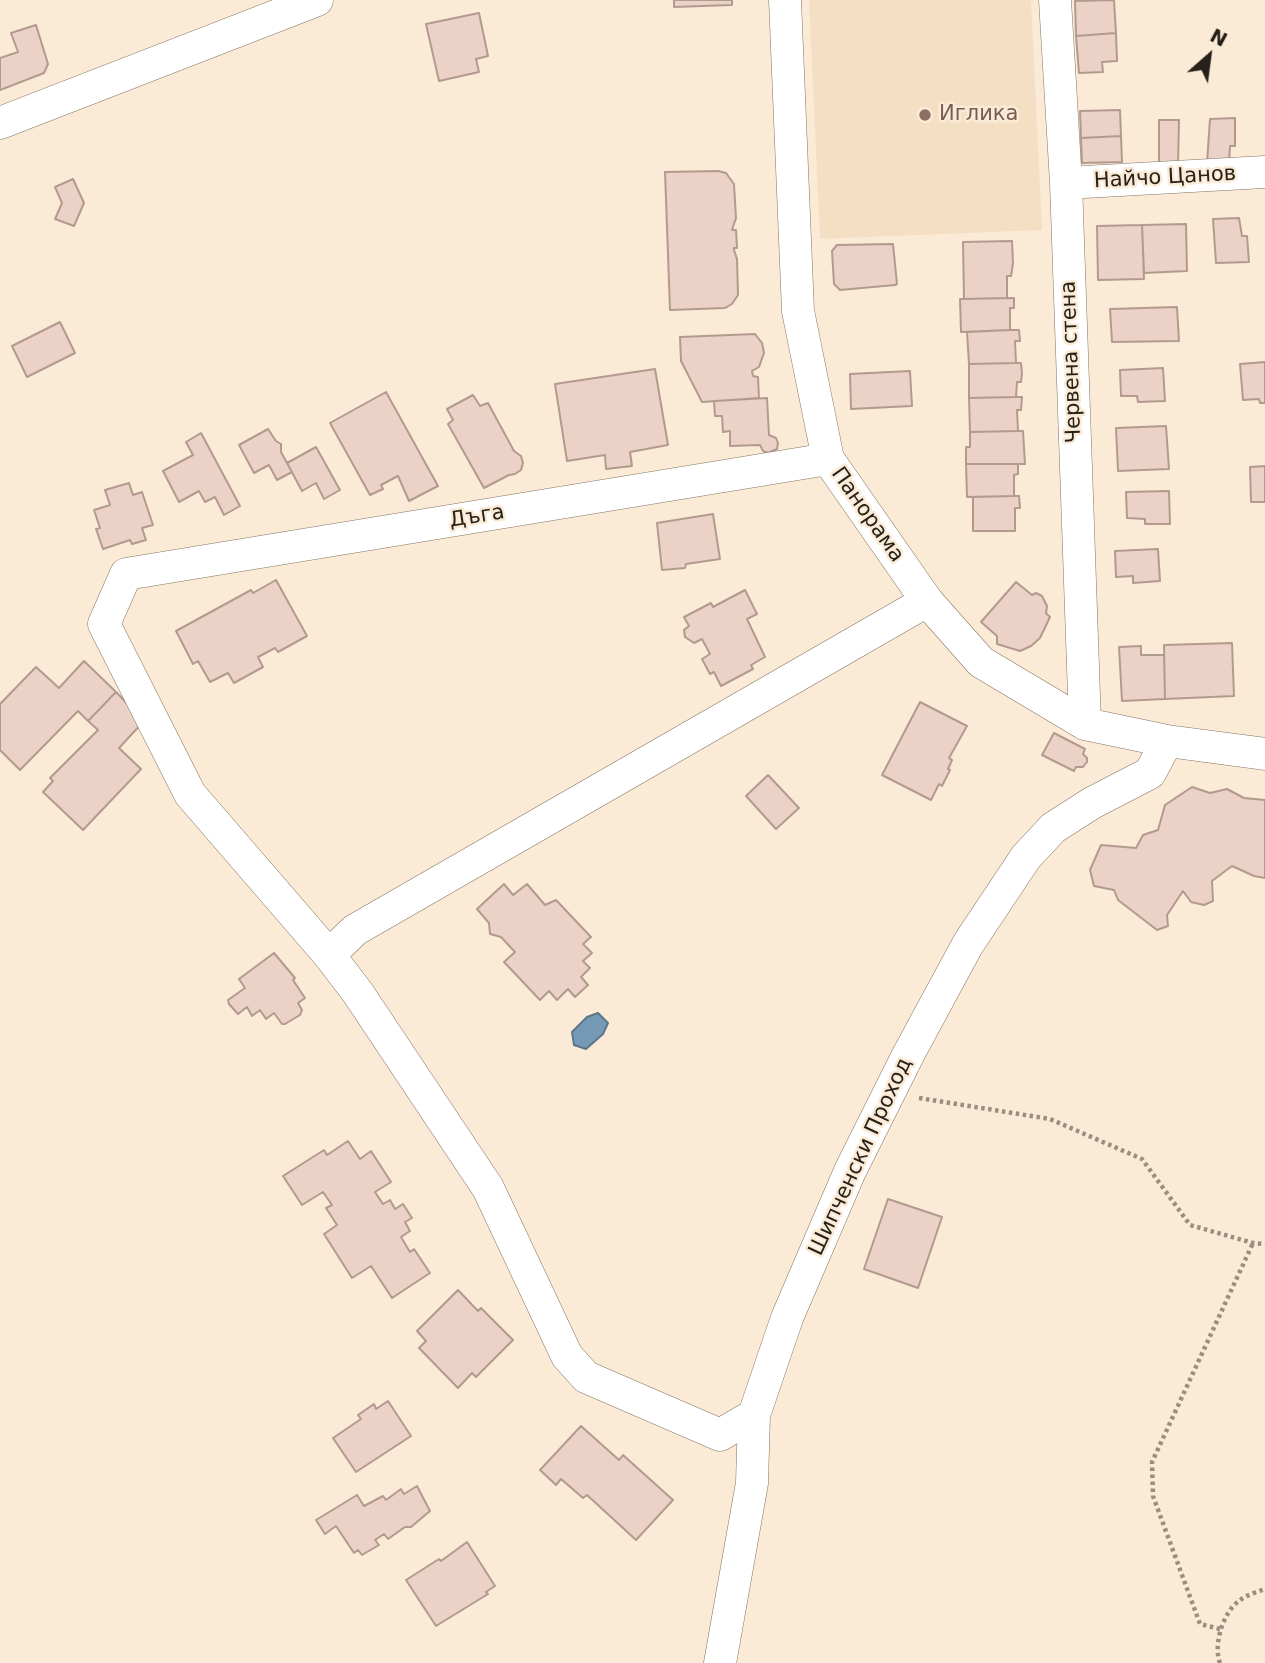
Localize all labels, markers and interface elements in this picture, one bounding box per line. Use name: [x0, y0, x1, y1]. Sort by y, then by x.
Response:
north arrow: [1174, 21, 1244, 91]
text: N: [1207, 24, 1231, 51]
place label: Иглика: [939, 102, 1018, 128]
marker: Иглика: [917, 107, 933, 123]
street label: Найчо Цанов: [1093, 162, 1237, 194]
street label: Червена стена: [1057, 280, 1087, 444]
street label: Панорама: [825, 463, 909, 567]
street label: Дъга: [448, 500, 506, 534]
street label: Шипченски Проход: [804, 1054, 918, 1260]

